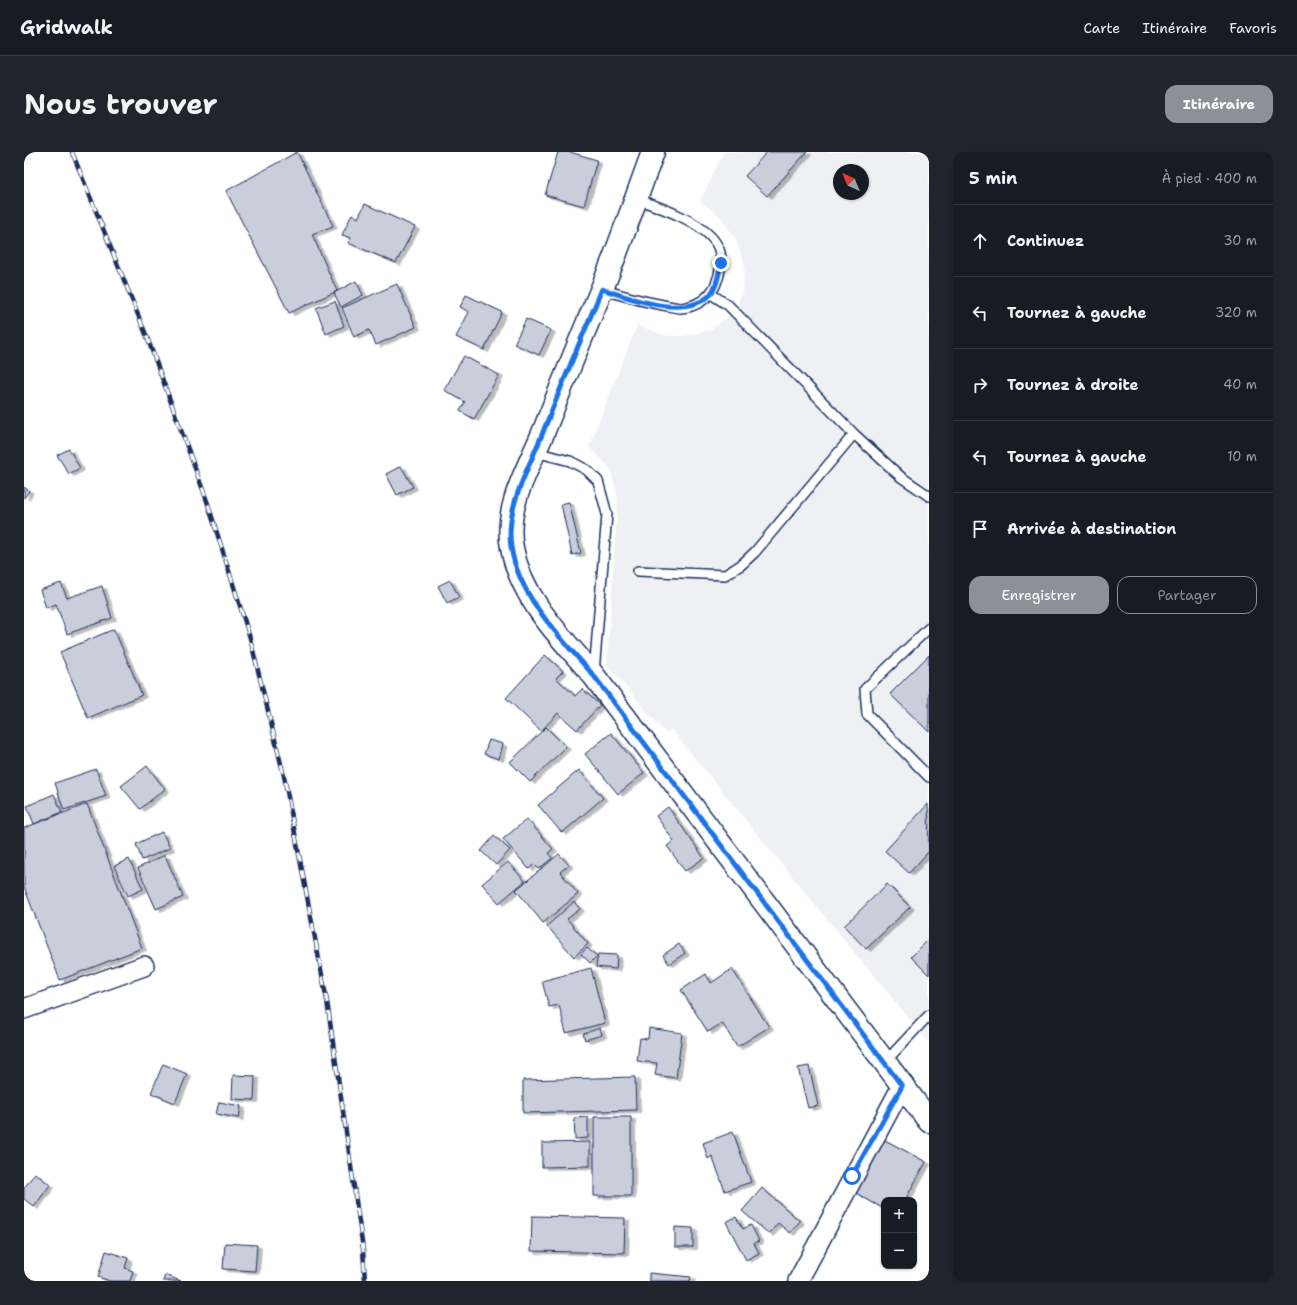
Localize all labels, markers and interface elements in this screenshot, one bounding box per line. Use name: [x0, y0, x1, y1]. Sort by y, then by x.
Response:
text: Gridwalk: [20, 15, 113, 40]
text: Carte: [1083, 19, 1120, 37]
text: Itinéraire: [1142, 19, 1207, 37]
text: Favoris: [1229, 19, 1277, 37]
text: Nous trouver: [24, 85, 218, 123]
button: Itinéraire: [1165, 85, 1273, 123]
north arrow: [833, 164, 869, 200]
text: 5 min: [969, 167, 1017, 189]
text: À pied · 400 m: [1162, 170, 1257, 187]
icon: ahead: [969, 230, 991, 252]
text: Continuez: [1007, 231, 1084, 251]
text: 30 m: [1223, 232, 1257, 249]
route end: [712, 254, 730, 272]
icon: left: [969, 302, 991, 324]
text: Tournez à gauche: [1007, 303, 1147, 323]
text: 320 m: [1215, 304, 1257, 321]
icon: right: [969, 374, 991, 396]
text: Tournez à droite: [1007, 375, 1139, 395]
text: 40 m: [1223, 376, 1257, 393]
icon: left: [969, 446, 991, 468]
text: Tournez à gauche: [1007, 447, 1147, 467]
text: 10 m: [1227, 448, 1257, 465]
icon: arrive: [969, 518, 991, 540]
text: Arrivée à destination: [1007, 519, 1176, 539]
button: Enregistrer: [969, 576, 1109, 614]
button: Partager: [1117, 576, 1257, 614]
route start: [843, 1167, 861, 1185]
map controls: [881, 1197, 917, 1269]
button: +: [881, 1197, 917, 1233]
button: −: [881, 1233, 917, 1269]

